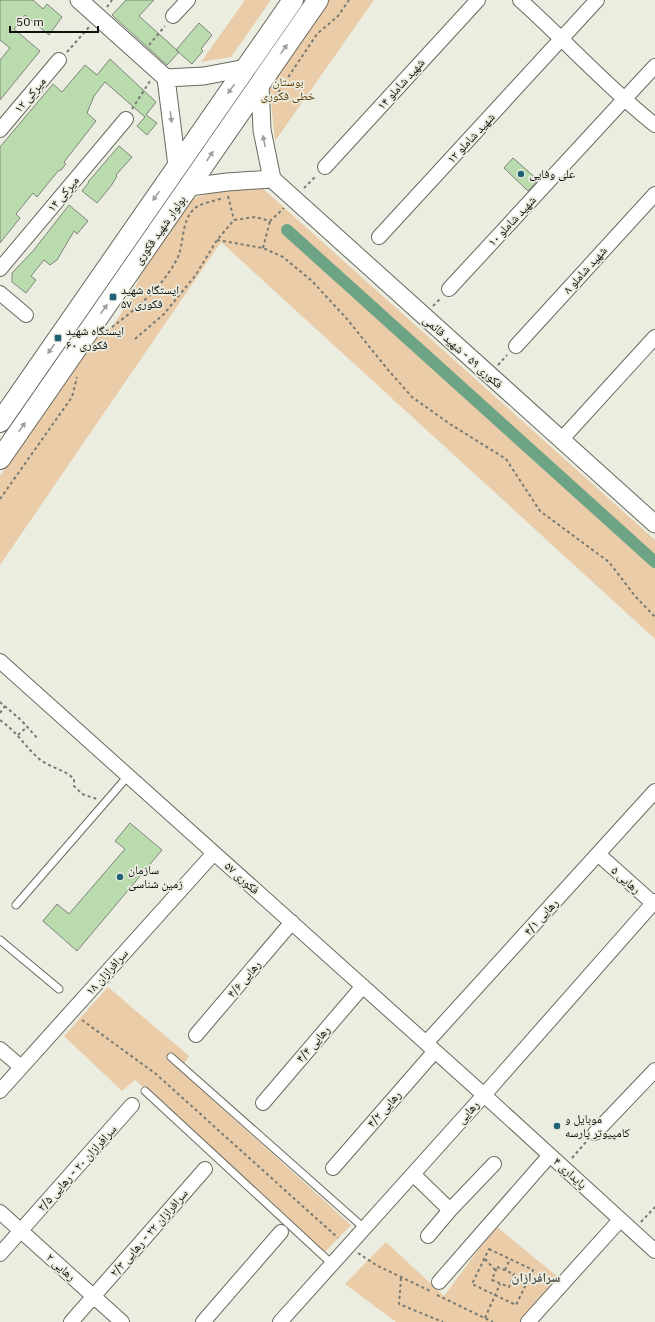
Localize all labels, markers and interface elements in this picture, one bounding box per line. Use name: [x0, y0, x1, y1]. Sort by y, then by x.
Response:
scale bar: [10, 8, 98, 34]
text: 50 m: [16, 14, 44, 29]
one-way arrow: [280, 44, 288, 54]
street label: شهید شاملو ۱۴: [374, 55, 428, 113]
street label: میرکی ۱۲: [11, 74, 49, 116]
park label: بوستان خطی فکوری: [261, 74, 316, 103]
one-way arrow: [227, 84, 235, 95]
street label: شهید شاملو ۱۲: [443, 109, 498, 166]
one-way arrow: [168, 111, 174, 123]
one-way arrow: [261, 135, 267, 147]
one-way arrow: [206, 151, 214, 161]
place label: علی وفایی: [529, 166, 575, 181]
marker: علی وفایی: [516, 169, 526, 179]
street label: میرکی ۱۴: [44, 173, 82, 215]
one-way arrow: [152, 190, 160, 201]
street label: بولوار شهید فکوری: [130, 192, 189, 267]
street label: شهید شاملو ۱۰: [484, 192, 539, 249]
street label: شهید شاملو ۸: [559, 243, 610, 297]
place label: ایستگاه شهید فکوری ۵۷: [121, 282, 179, 311]
marker: ایستگاه شهید فکوری ۵۷: [108, 292, 118, 302]
one-way arrow: [100, 304, 108, 314]
street label: فکوری ۵۹ - شهید قائمی: [420, 312, 506, 392]
place label: ایستگاه شهید فکوری ۶۰: [66, 323, 124, 352]
marker: ایستگاه شهید فکوری ۶۰: [53, 333, 63, 343]
one-way arrow: [47, 344, 55, 354]
one-way arrow: [18, 422, 26, 433]
street label: فکوری ۵۷: [222, 858, 263, 897]
place label: سازمان زمین شناسی: [128, 862, 183, 891]
street label: رهایی ۵: [608, 863, 644, 897]
marker: سازمان زمین شناسی: [115, 872, 125, 882]
street label: رهایی ۴/۱: [520, 895, 561, 938]
street label: سرافرازان ۱۸: [82, 946, 131, 998]
street label: رهایی ۴/۶: [224, 957, 264, 1001]
street label: رهایی ۴/۴: [292, 1022, 333, 1065]
street label: رهایی ۴/۲: [363, 1087, 404, 1130]
street label: رهایی: [453, 1097, 482, 1127]
place label: موبایل و کامپیوتر پارسه: [565, 1111, 630, 1140]
street label: سرافرازان ۲۰ - رهایی ۲/۵: [34, 1121, 120, 1214]
marker: موبایل و کامپیوتر پارسه: [552, 1121, 562, 1131]
street label: پایداری ۴: [550, 1154, 591, 1192]
street label: سرافرازان ۲۲ - رهایی ۲/۳: [106, 1186, 191, 1280]
street label: رهایی ۲: [43, 1250, 79, 1284]
district label: سرافرازان: [512, 1269, 560, 1286]

